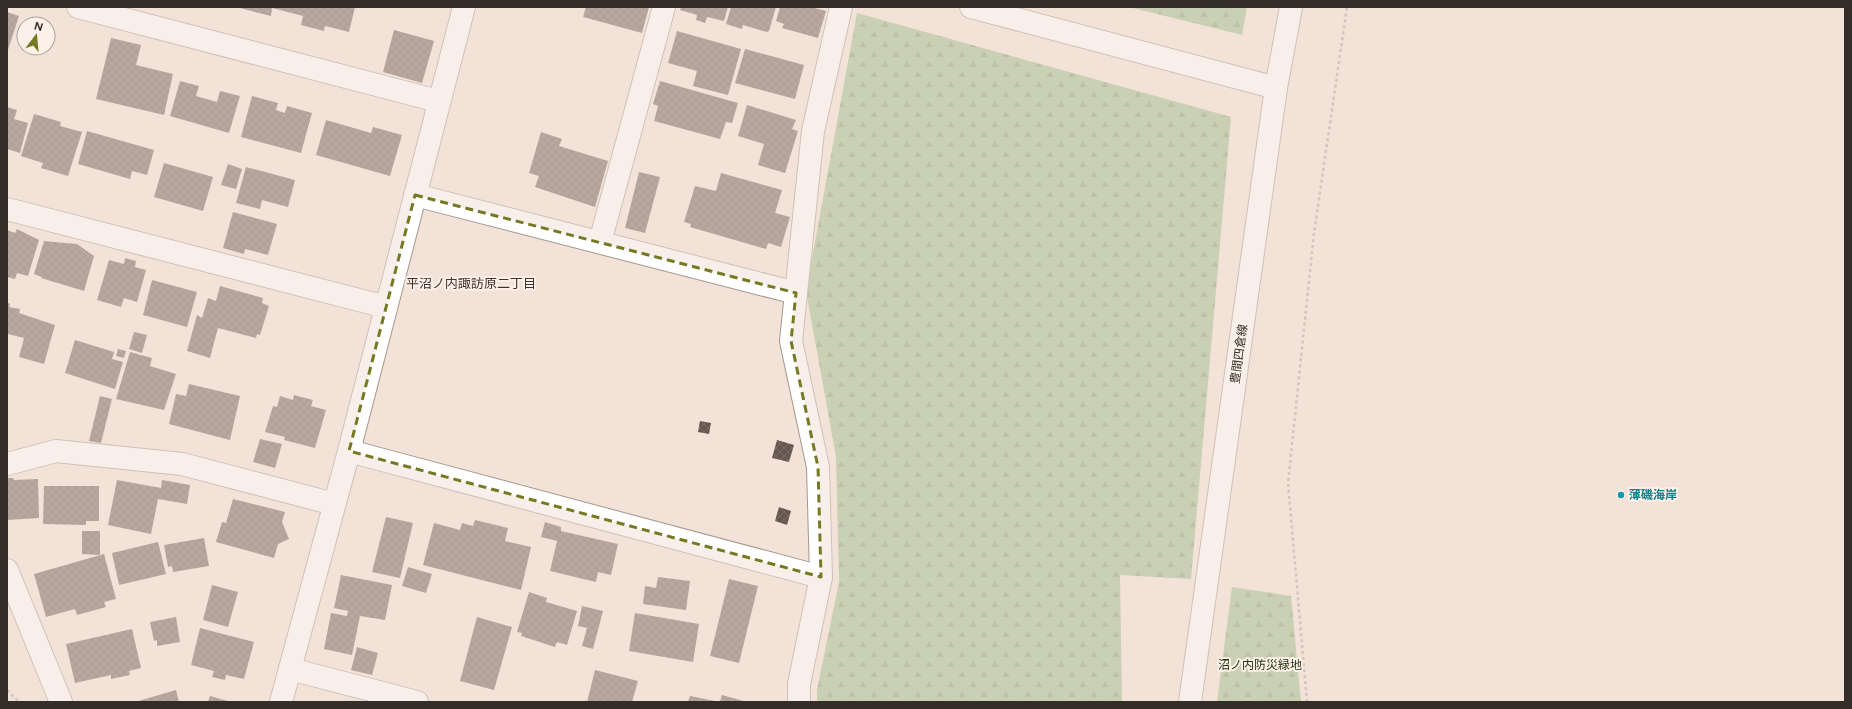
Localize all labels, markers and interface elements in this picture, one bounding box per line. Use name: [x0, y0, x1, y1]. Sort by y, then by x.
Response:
north arrow: [16, 16, 56, 56]
text: N: [33, 19, 45, 34]
district label: 平沼ノ内諏訪原二丁目: [406, 276, 536, 291]
street label: 豊間四倉線: [1228, 323, 1250, 385]
place label: 薄磯海岸: [1629, 488, 1677, 502]
marker: 薄磯海岸: [1616, 490, 1626, 500]
park label: 沼ノ内防災緑地: [1218, 658, 1302, 672]

